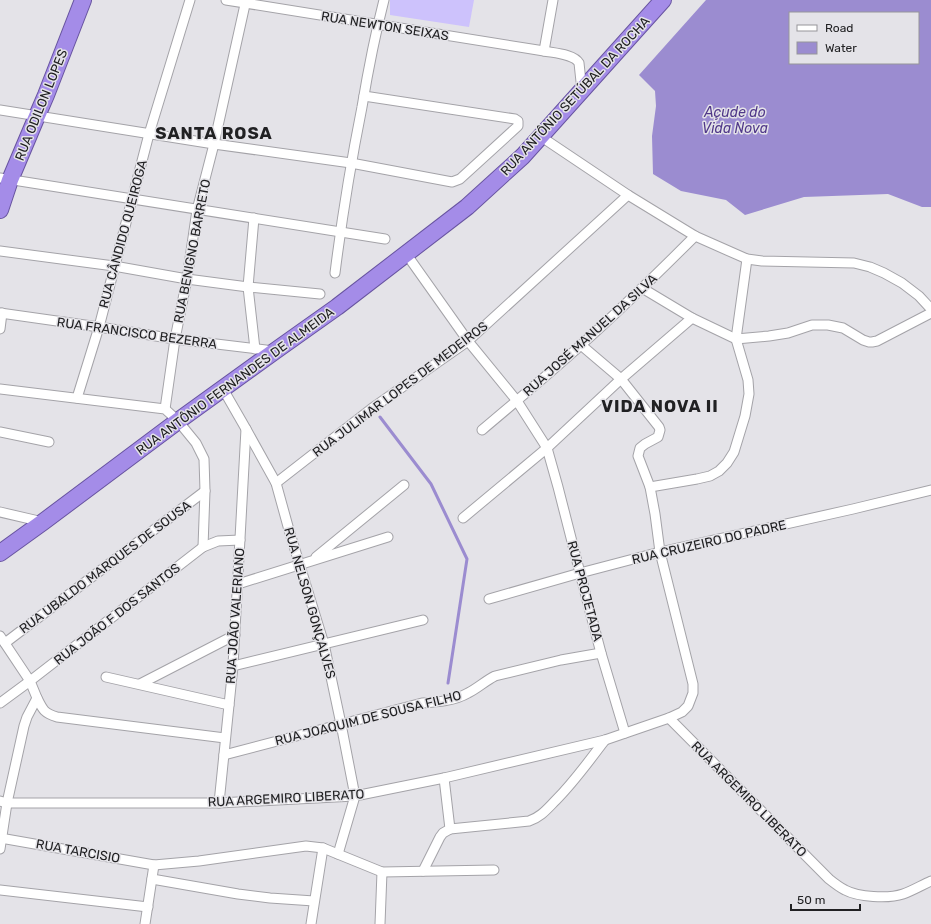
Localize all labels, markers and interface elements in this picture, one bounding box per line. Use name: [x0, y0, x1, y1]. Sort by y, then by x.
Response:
street label: RUA NEWTON SEIXAS: [320, 8, 450, 44]
legend: [789, 12, 919, 64]
street label: RUA ANTÔNIO SETÚBAL DA ROCHA: [497, 13, 653, 178]
text: Road: [825, 21, 853, 35]
text: Water: [825, 41, 857, 55]
street label: RUA ODILON LOPES: [12, 47, 70, 163]
water label: Açude do Vida Nova: [702, 104, 768, 137]
district label: SANTA ROSA: [155, 123, 273, 143]
street label: RUA CÂNDIDO QUEIROGA: [96, 158, 150, 310]
street label: RUA BENIGNO BARRETO: [171, 178, 213, 324]
street label: RUA JOSÉ MANUEL DA SILVA: [520, 271, 660, 399]
street label: RUA ANTÔNIO FERNANDES DE ALMEIDA: [133, 304, 337, 458]
street label: RUA FRANCISCO BEZERRA: [56, 314, 218, 352]
street label: RUA JULIMAR LOPES DE MEDEIROS: [309, 318, 491, 460]
district label: VIDA NOVA II: [601, 396, 719, 416]
street label: RUA UBALDO MARQUES DE SOUSA: [16, 497, 194, 636]
street label: RUA CRUZEIRO DO PADRE: [630, 517, 788, 567]
street label: RUA NELSON GONÇALVES: [281, 526, 339, 680]
street label: RUA PROJETADA: [564, 539, 606, 643]
street label: RUA JOÃO VALERIANO: [223, 547, 247, 685]
street label: RUA JOÃO F DOS SANTOS: [51, 560, 183, 668]
street label: RUA JOAQUIM DE SOUSA FILHO: [273, 688, 463, 748]
street label: RUA ARGEMIRO LIBERATO: [688, 738, 810, 860]
street label: RUA ARGEMIRO LIBERATO: [207, 786, 365, 810]
street label: RUA TARCISIO: [35, 836, 121, 866]
scale bar: [791, 886, 860, 912]
text: 50 m: [797, 893, 825, 907]

